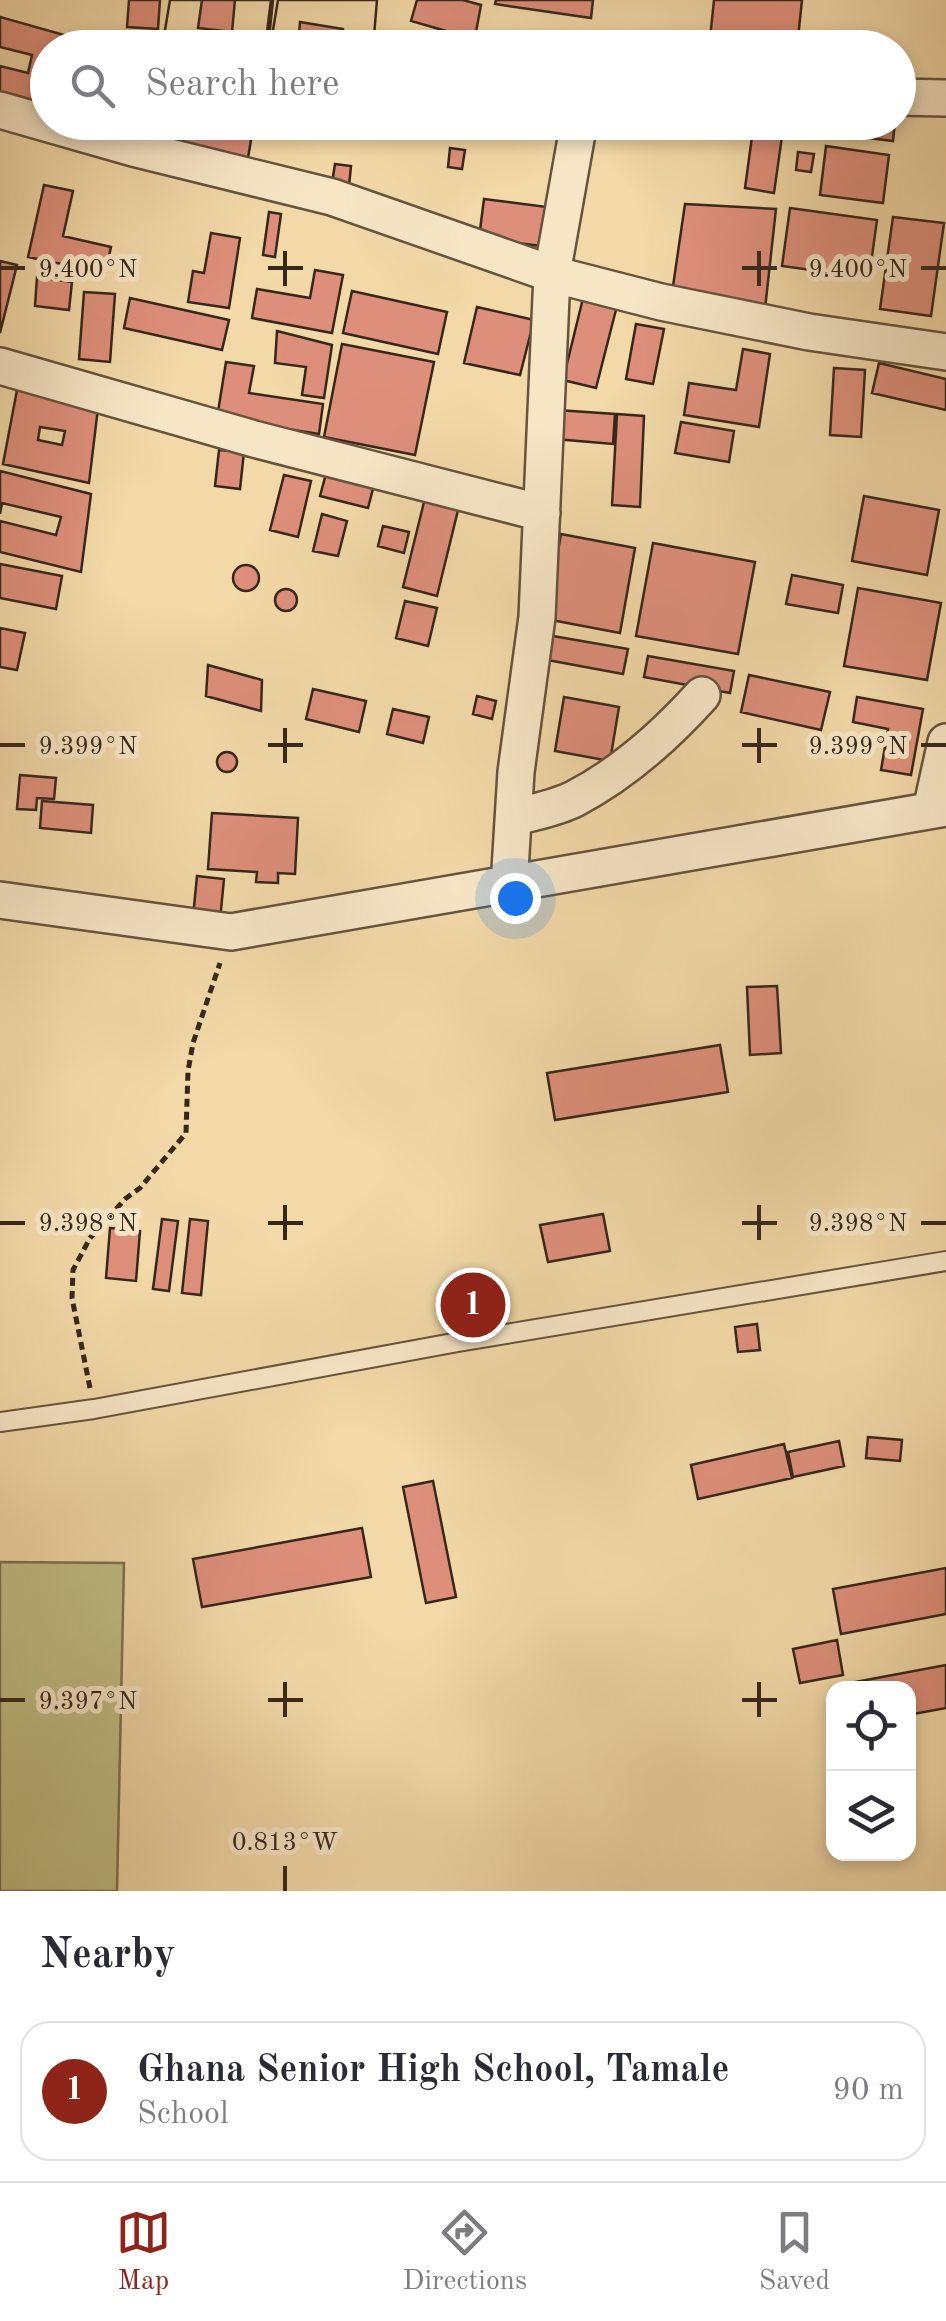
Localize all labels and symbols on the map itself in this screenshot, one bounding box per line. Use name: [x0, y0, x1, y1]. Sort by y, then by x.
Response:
text: 9.400°N: [39, 258, 137, 283]
text: 9.400°N: [809, 258, 907, 283]
text: 9.399°N: [39, 735, 137, 760]
text: 9.399°N: [809, 735, 907, 760]
your location: [490, 873, 541, 924]
text: 9.398°N: [39, 1212, 137, 1237]
text: 9.398°N: [809, 1212, 907, 1237]
pin: 1: [440, 1268, 506, 1342]
text: 9.397°N: [39, 1690, 137, 1715]
text: 0.813°W: [232, 1831, 338, 1856]

